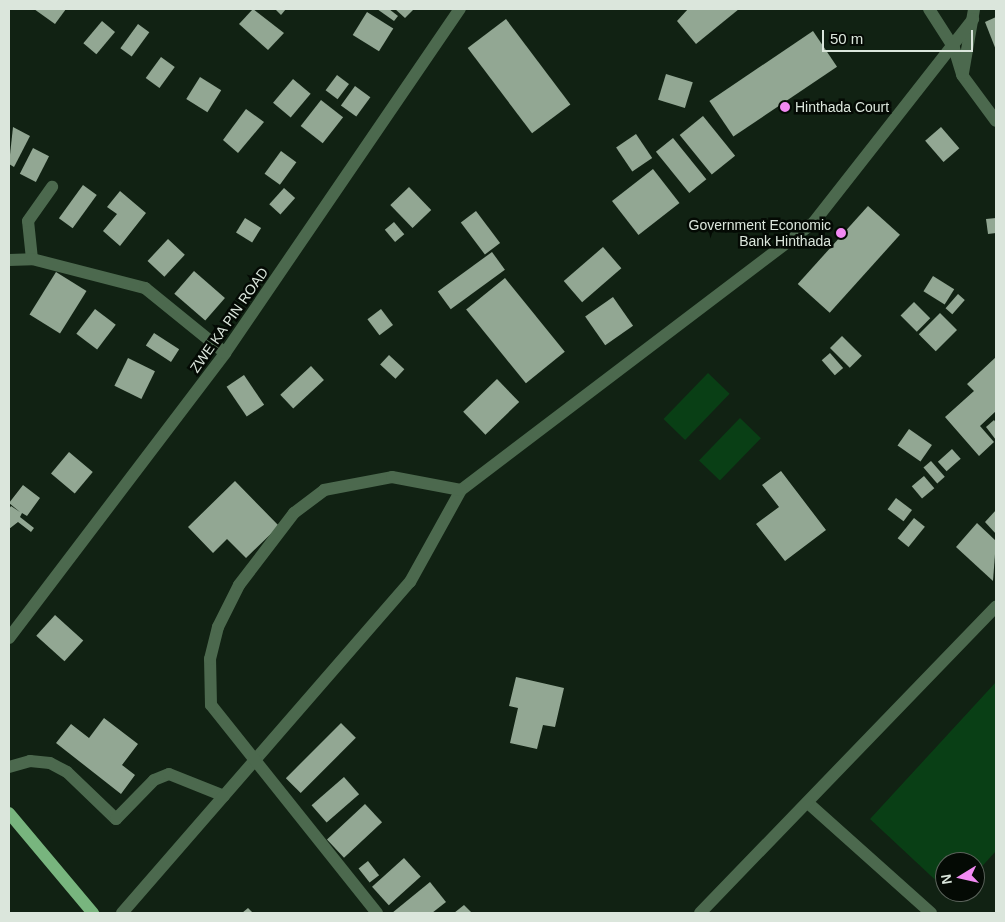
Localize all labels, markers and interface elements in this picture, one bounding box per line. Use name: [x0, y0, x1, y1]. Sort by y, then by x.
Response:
scale bar: [825, 20, 976, 52]
text: 50 m: [830, 30, 863, 47]
place label: Hinthada Court: [795, 99, 889, 115]
marker: Hinthada Court: [779, 101, 791, 113]
place label: Government Economic Bank Hinthada: [689, 217, 831, 250]
marker: Government Economic Bank Hinthada: [835, 227, 847, 239]
street label: ZWE KA PIN ROAD: [186, 264, 272, 376]
north arrow: [935, 852, 985, 902]
text: N: [937, 873, 955, 885]

